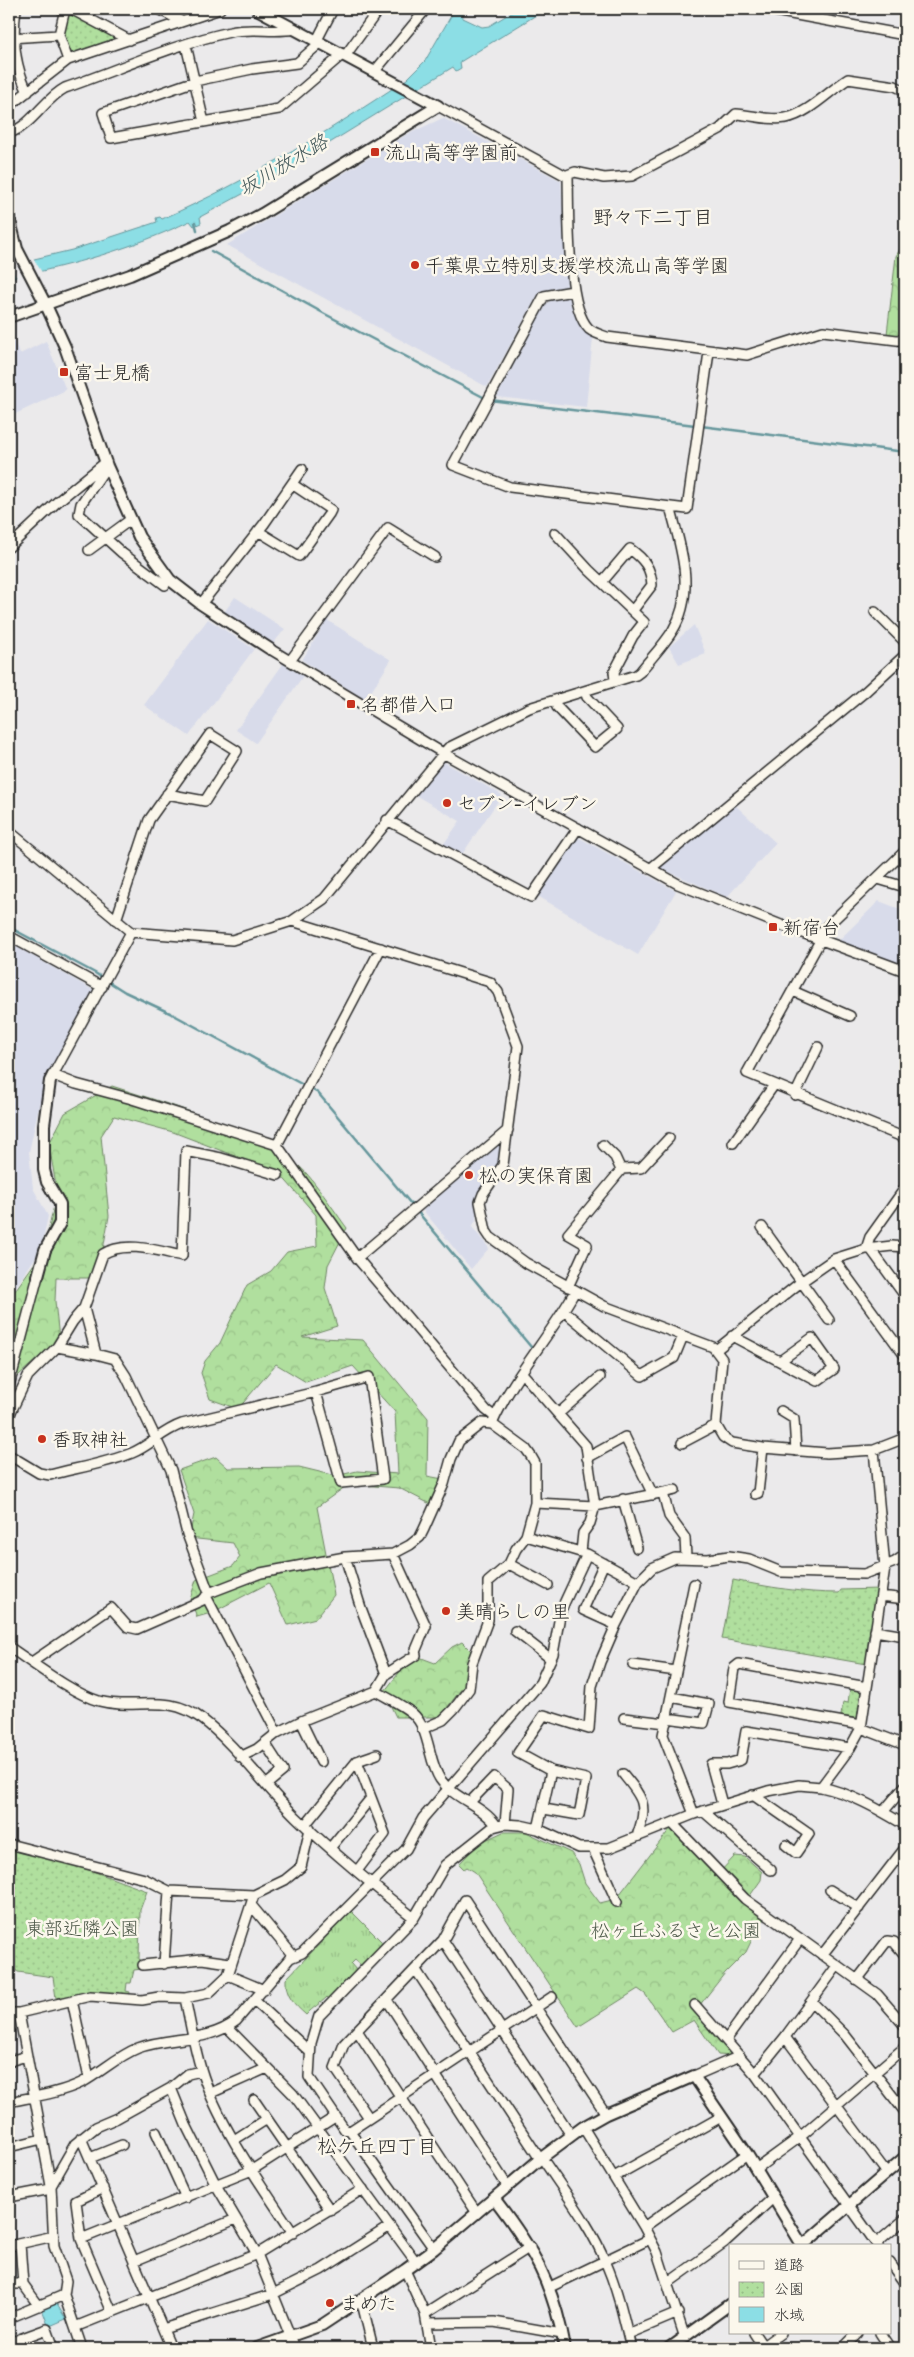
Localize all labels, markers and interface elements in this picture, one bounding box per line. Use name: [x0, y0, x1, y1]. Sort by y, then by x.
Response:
water label: 坂川放水路: [233, 127, 333, 202]
place label: 流山高等学園前: [385, 139, 518, 165]
marker: 流山高等学園前: [369, 146, 381, 158]
district label: 野々下二丁目: [593, 203, 713, 230]
place label: 千葉県立特別支援学校流山高等学園: [425, 252, 729, 278]
marker: 千葉県立特別支援学校流山高等学園: [409, 259, 421, 271]
place label: 富士見橋: [74, 359, 150, 385]
marker: 富士見橋: [58, 366, 70, 378]
place label: 名都借入口: [361, 691, 456, 717]
marker: 名都借入口: [345, 698, 357, 710]
place label: セブン-イレブン: [457, 790, 598, 816]
marker: セブン-イレブン: [441, 797, 453, 809]
place label: 新宿台: [783, 914, 840, 940]
marker: 新宿台: [767, 921, 779, 933]
place label: 松の実保育園: [479, 1162, 593, 1188]
marker: 松の実保育園: [463, 1169, 475, 1181]
place label: 香取神社: [52, 1426, 128, 1452]
marker: 香取神社: [36, 1433, 48, 1445]
place label: 美晴らしの里: [456, 1598, 570, 1624]
marker: 美晴らしの里: [440, 1605, 452, 1617]
park label: 東部近隣公園: [25, 1915, 139, 1941]
park label: 松ヶ丘ふるさと公園: [591, 1917, 761, 1943]
district label: 松ケ丘四丁目: [317, 2132, 437, 2159]
legend: [729, 2244, 892, 2334]
text: 道路: [774, 2254, 804, 2275]
text: 公園: [774, 2278, 804, 2299]
place label: まめた: [340, 2290, 397, 2316]
marker: まめた: [324, 2297, 336, 2309]
text: 水域: [774, 2304, 804, 2325]

